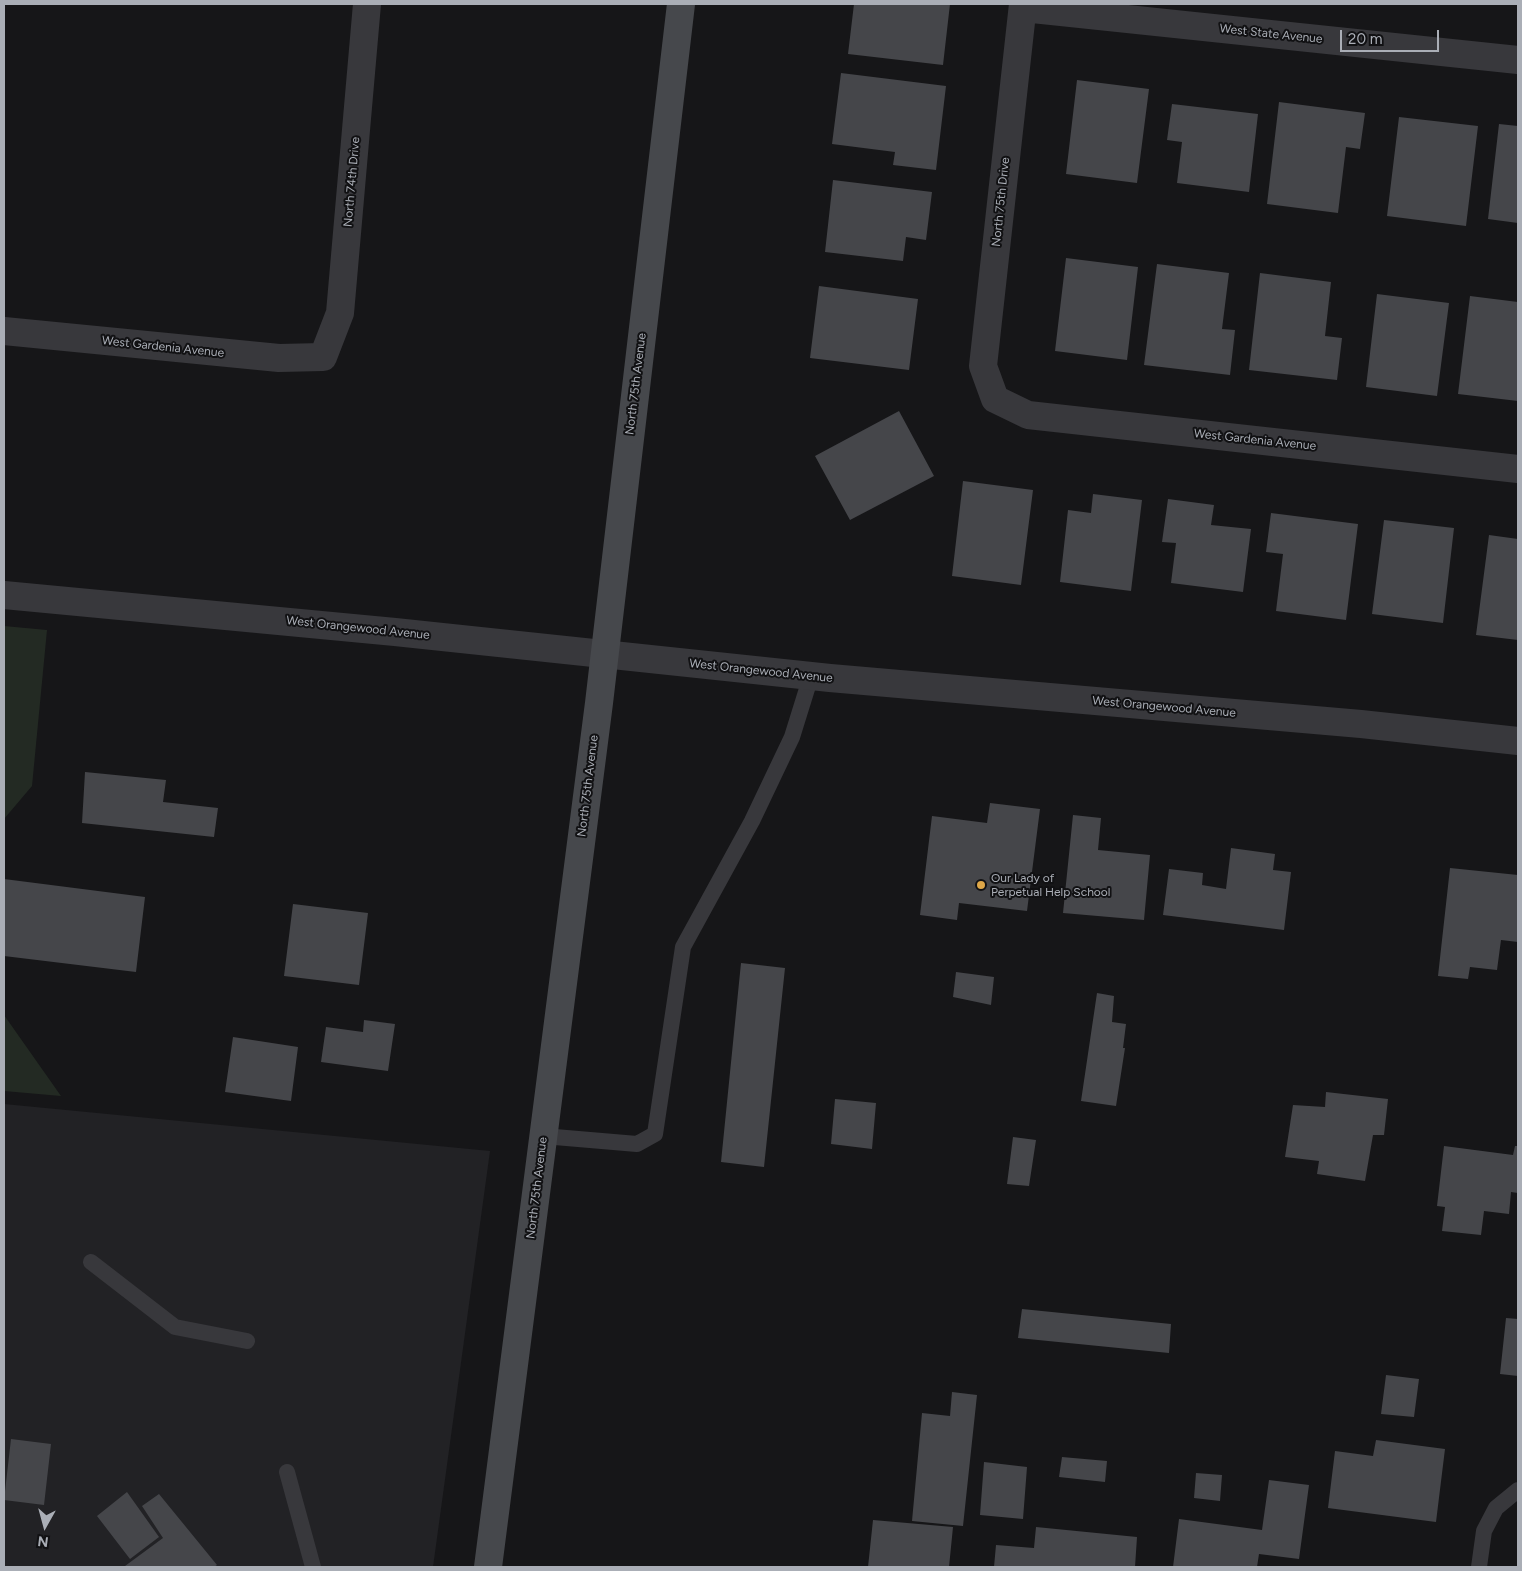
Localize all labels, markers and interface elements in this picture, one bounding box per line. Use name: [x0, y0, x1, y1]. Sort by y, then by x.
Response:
scale bar: [1342, 20, 1441, 52]
street label: West State Avenue: [1219, 21, 1323, 47]
text: 20 m: [1348, 30, 1382, 48]
street label: North 74th Drive: [341, 136, 363, 228]
street label: North 75th Drive: [989, 157, 1013, 247]
street label: North 75th Avenue: [623, 332, 649, 436]
street label: West Gardenia Avenue: [101, 333, 225, 361]
street label: West Gardenia Avenue: [1193, 426, 1317, 454]
street label: West Orangewood Avenue: [286, 613, 430, 643]
street label: West Orangewood Avenue: [689, 656, 833, 686]
street label: West Orangewood Avenue: [1092, 694, 1236, 720]
street label: North 75th Avenue: [575, 734, 601, 838]
place label: Our Lady of Perpetual Help School: [991, 871, 1110, 899]
marker: Our Lady of Perpetual Help School: [975, 879, 987, 891]
street label: North 75th Avenue: [524, 1136, 550, 1240]
north arrow: [20, 1501, 70, 1551]
text: N: [37, 1532, 50, 1550]

